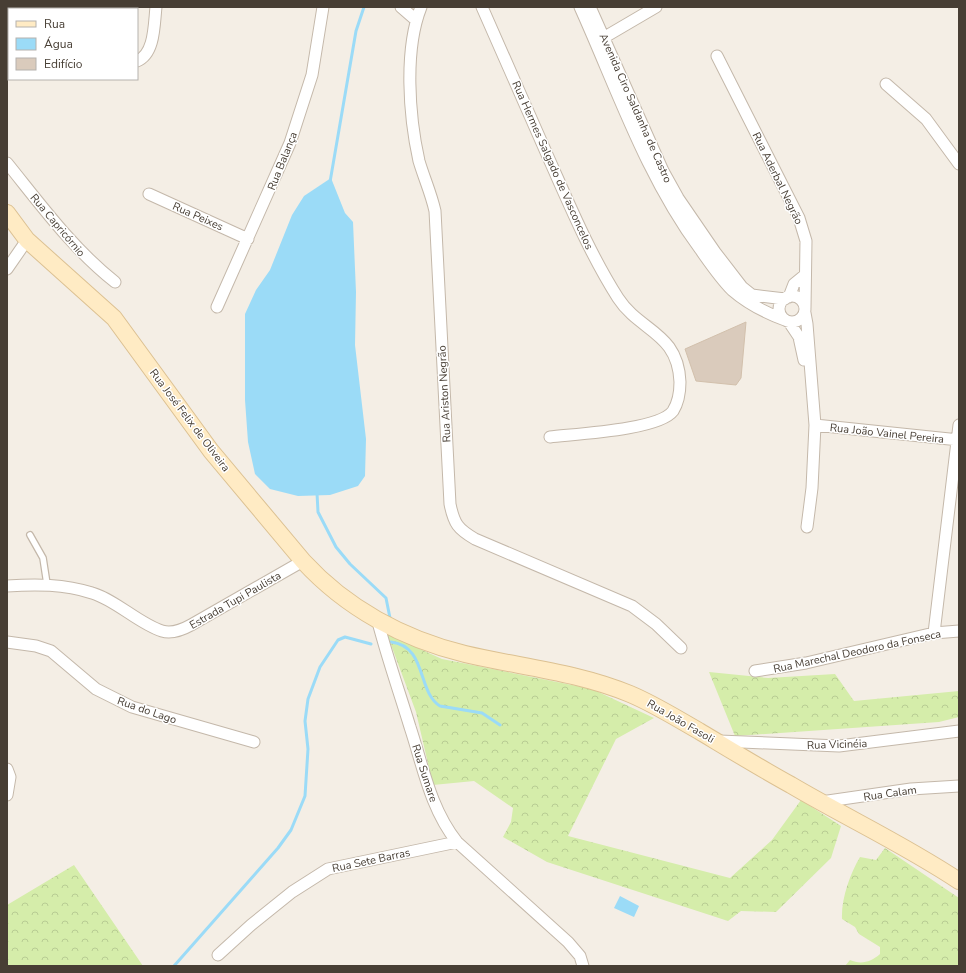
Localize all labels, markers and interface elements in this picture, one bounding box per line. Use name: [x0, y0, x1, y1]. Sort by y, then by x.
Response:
legend: [8, 8, 138, 80]
text: Rua: [44, 16, 65, 32]
street label: Avenida Ciro Saldanha de Castro: [596, 31, 675, 185]
text: Água: [44, 36, 73, 52]
text: Edifício: [44, 56, 83, 72]
street label: Rua Hermes Salgado de Vasconcelos: [508, 79, 597, 252]
street label: Rua Balança: [264, 130, 301, 193]
street label: Rua Aderbal Negrão: [749, 130, 806, 227]
street label: Rua Capricórnio: [27, 191, 88, 260]
street label: Rua Peixes: [170, 199, 226, 234]
street label: Rua Ariston Negrão: [434, 345, 455, 443]
street label: Rua José Felix de Oliveira: [146, 366, 233, 475]
street label: Rua João Vainel Pereira: [829, 420, 945, 447]
street label: Estrada Tupi Paulista: [187, 568, 284, 633]
street label: Rua Marechal Deodoro da Fonseca: [772, 626, 943, 677]
street label: Rua do Lago: [115, 693, 179, 728]
street label: Rua João Fasoli: [644, 696, 717, 747]
street label: Rua Vicinéia: [807, 736, 868, 753]
street label: Rua Sumare: [408, 742, 441, 804]
street label: Rua Calam: [862, 782, 918, 805]
street label: Rua Sete Barras: [331, 845, 412, 876]

